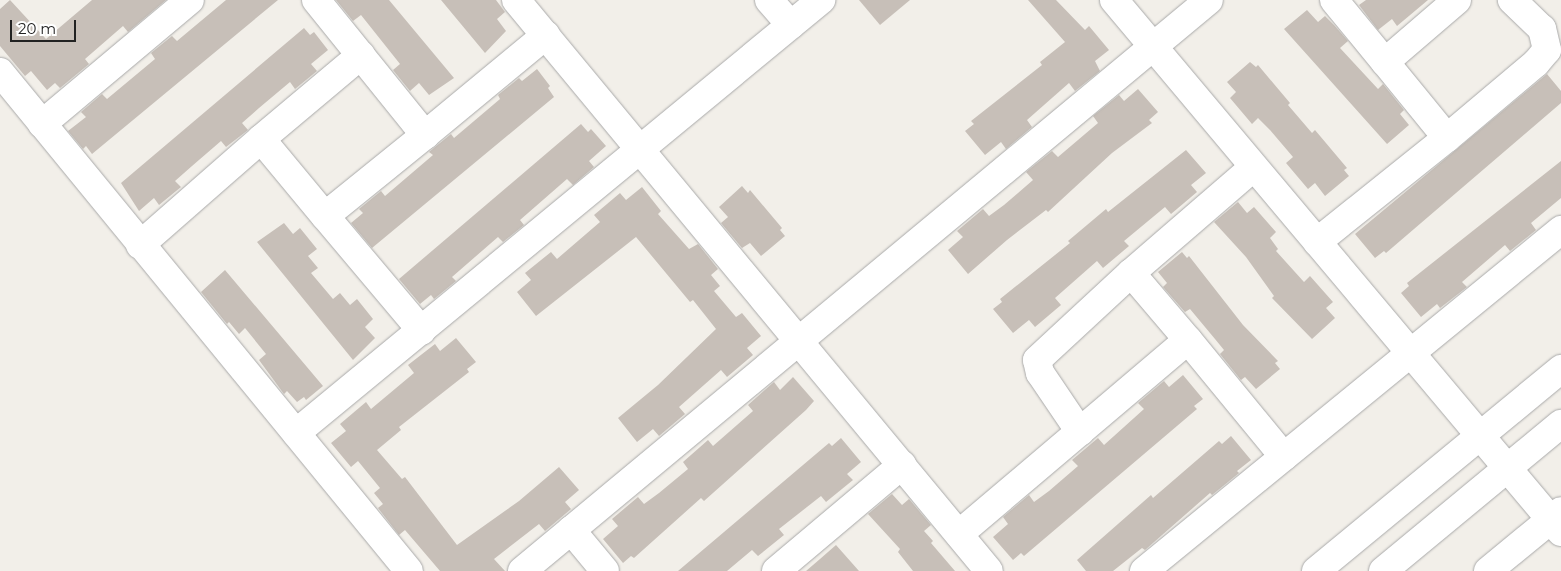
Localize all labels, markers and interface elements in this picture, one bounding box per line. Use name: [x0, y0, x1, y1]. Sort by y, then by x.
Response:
scale bar: [12, 10, 79, 42]
text: 20 m: [18, 19, 56, 38]

